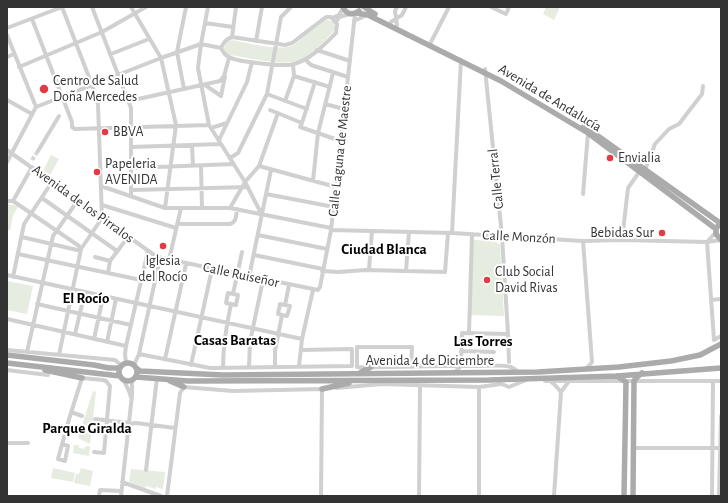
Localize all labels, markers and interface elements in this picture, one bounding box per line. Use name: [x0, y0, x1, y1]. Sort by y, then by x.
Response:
street label: Avenida de Andalucía: [495, 61, 605, 135]
place label: Centro de Salud Doña Mercedes: [53, 73, 138, 106]
marker: Centro de Salud Doña Mercedes: [38, 83, 50, 95]
street label: Calle Laguna de Maestre: [325, 84, 355, 218]
place label: BBVA: [113, 124, 144, 140]
marker: BBVA: [100, 127, 110, 137]
street label: Calle Terral: [484, 148, 508, 210]
place label: Envialia: [618, 150, 661, 166]
marker: Envialia: [605, 153, 615, 163]
place label: Papeleria AVENIDA: [105, 156, 158, 188]
street label: Avenida de los Pirralos: [29, 161, 137, 247]
marker: Papeleria AVENIDA: [92, 167, 102, 177]
place label: Bebidas Sur: [590, 225, 654, 241]
street label: Calle Monzón: [482, 227, 556, 247]
marker: Bebidas Sur: [657, 228, 667, 238]
district label: Ciudad Blanca: [341, 240, 427, 258]
marker: Iglesia del Rocío: [158, 241, 168, 251]
place label: Iglesia del Rocío: [138, 253, 188, 286]
street label: Calle Ruiseñor: [201, 259, 281, 291]
place label: Club Social David Rivas: [495, 264, 558, 296]
marker: Club Social David Rivas: [482, 275, 492, 285]
district label: El Rocío: [63, 289, 109, 307]
district label: Casas Baratas: [194, 331, 276, 349]
district label: Las Torres: [454, 332, 512, 350]
street label: Avenida 4 de Diciembre: [366, 353, 494, 369]
district label: Parque Giralda: [42, 419, 132, 437]

